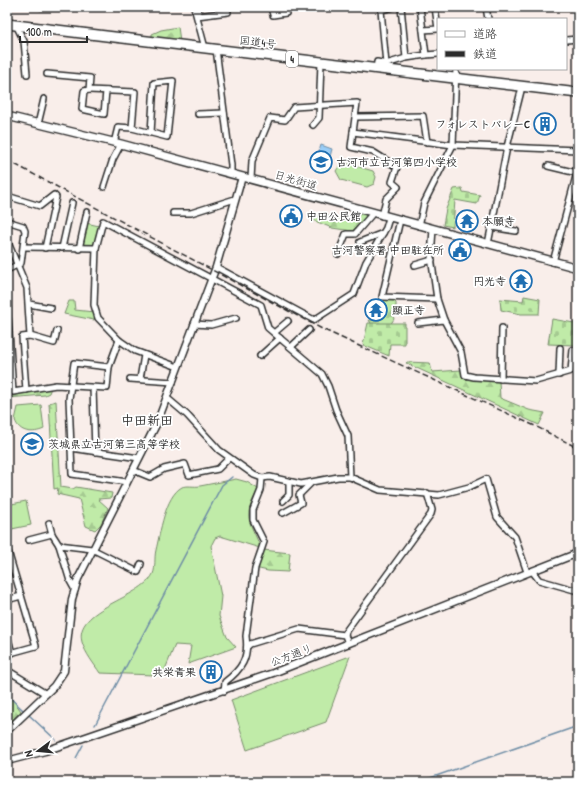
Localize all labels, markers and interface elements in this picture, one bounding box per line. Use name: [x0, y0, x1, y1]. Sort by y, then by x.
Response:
scale bar: [20, 18, 87, 44]
legend: [437, 18, 567, 70]
text: 100 m: [26, 23, 52, 40]
text: 道路: [473, 25, 497, 42]
street label: 国道4号: [239, 33, 277, 51]
text: 鉄道: [473, 45, 497, 62]
road number: 4: [286, 51, 298, 67]
building icon: フォレストバレーC: [532, 111, 558, 137]
place label: フォレストバレーC: [436, 117, 530, 131]
school or university icon: 古河市立古河第四小学校: [308, 149, 334, 175]
place label: 古河市立古河第四小学校: [336, 155, 457, 169]
street label: 日光街道: [273, 167, 319, 193]
public building icon: 中田公民館: [278, 203, 304, 229]
temple icon: 本願寺: [454, 208, 480, 234]
place label: 中田公民館: [306, 209, 361, 223]
place label: 本願寺: [482, 214, 515, 228]
public building icon: 古河警察署 中田駐在所: [447, 237, 473, 263]
place label: 古河警察署 中田駐在所: [331, 243, 444, 257]
temple icon: 円光寺: [508, 268, 534, 294]
place label: 円光寺: [473, 274, 506, 288]
temple icon: 顯正寺: [363, 297, 389, 323]
place label: 顯正寺: [392, 303, 425, 317]
district label: 中田新田: [121, 411, 173, 429]
school or university icon: 茨城県立古河第三高等学校: [19, 431, 45, 457]
place label: 茨城県立古河第三高等学校: [48, 437, 180, 451]
street label: 公方通り: [268, 641, 314, 669]
building icon: 共栄青果: [198, 659, 224, 685]
place label: 共栄青果: [152, 665, 196, 679]
north arrow: [18, 731, 58, 771]
text: N: [21, 749, 36, 759]

